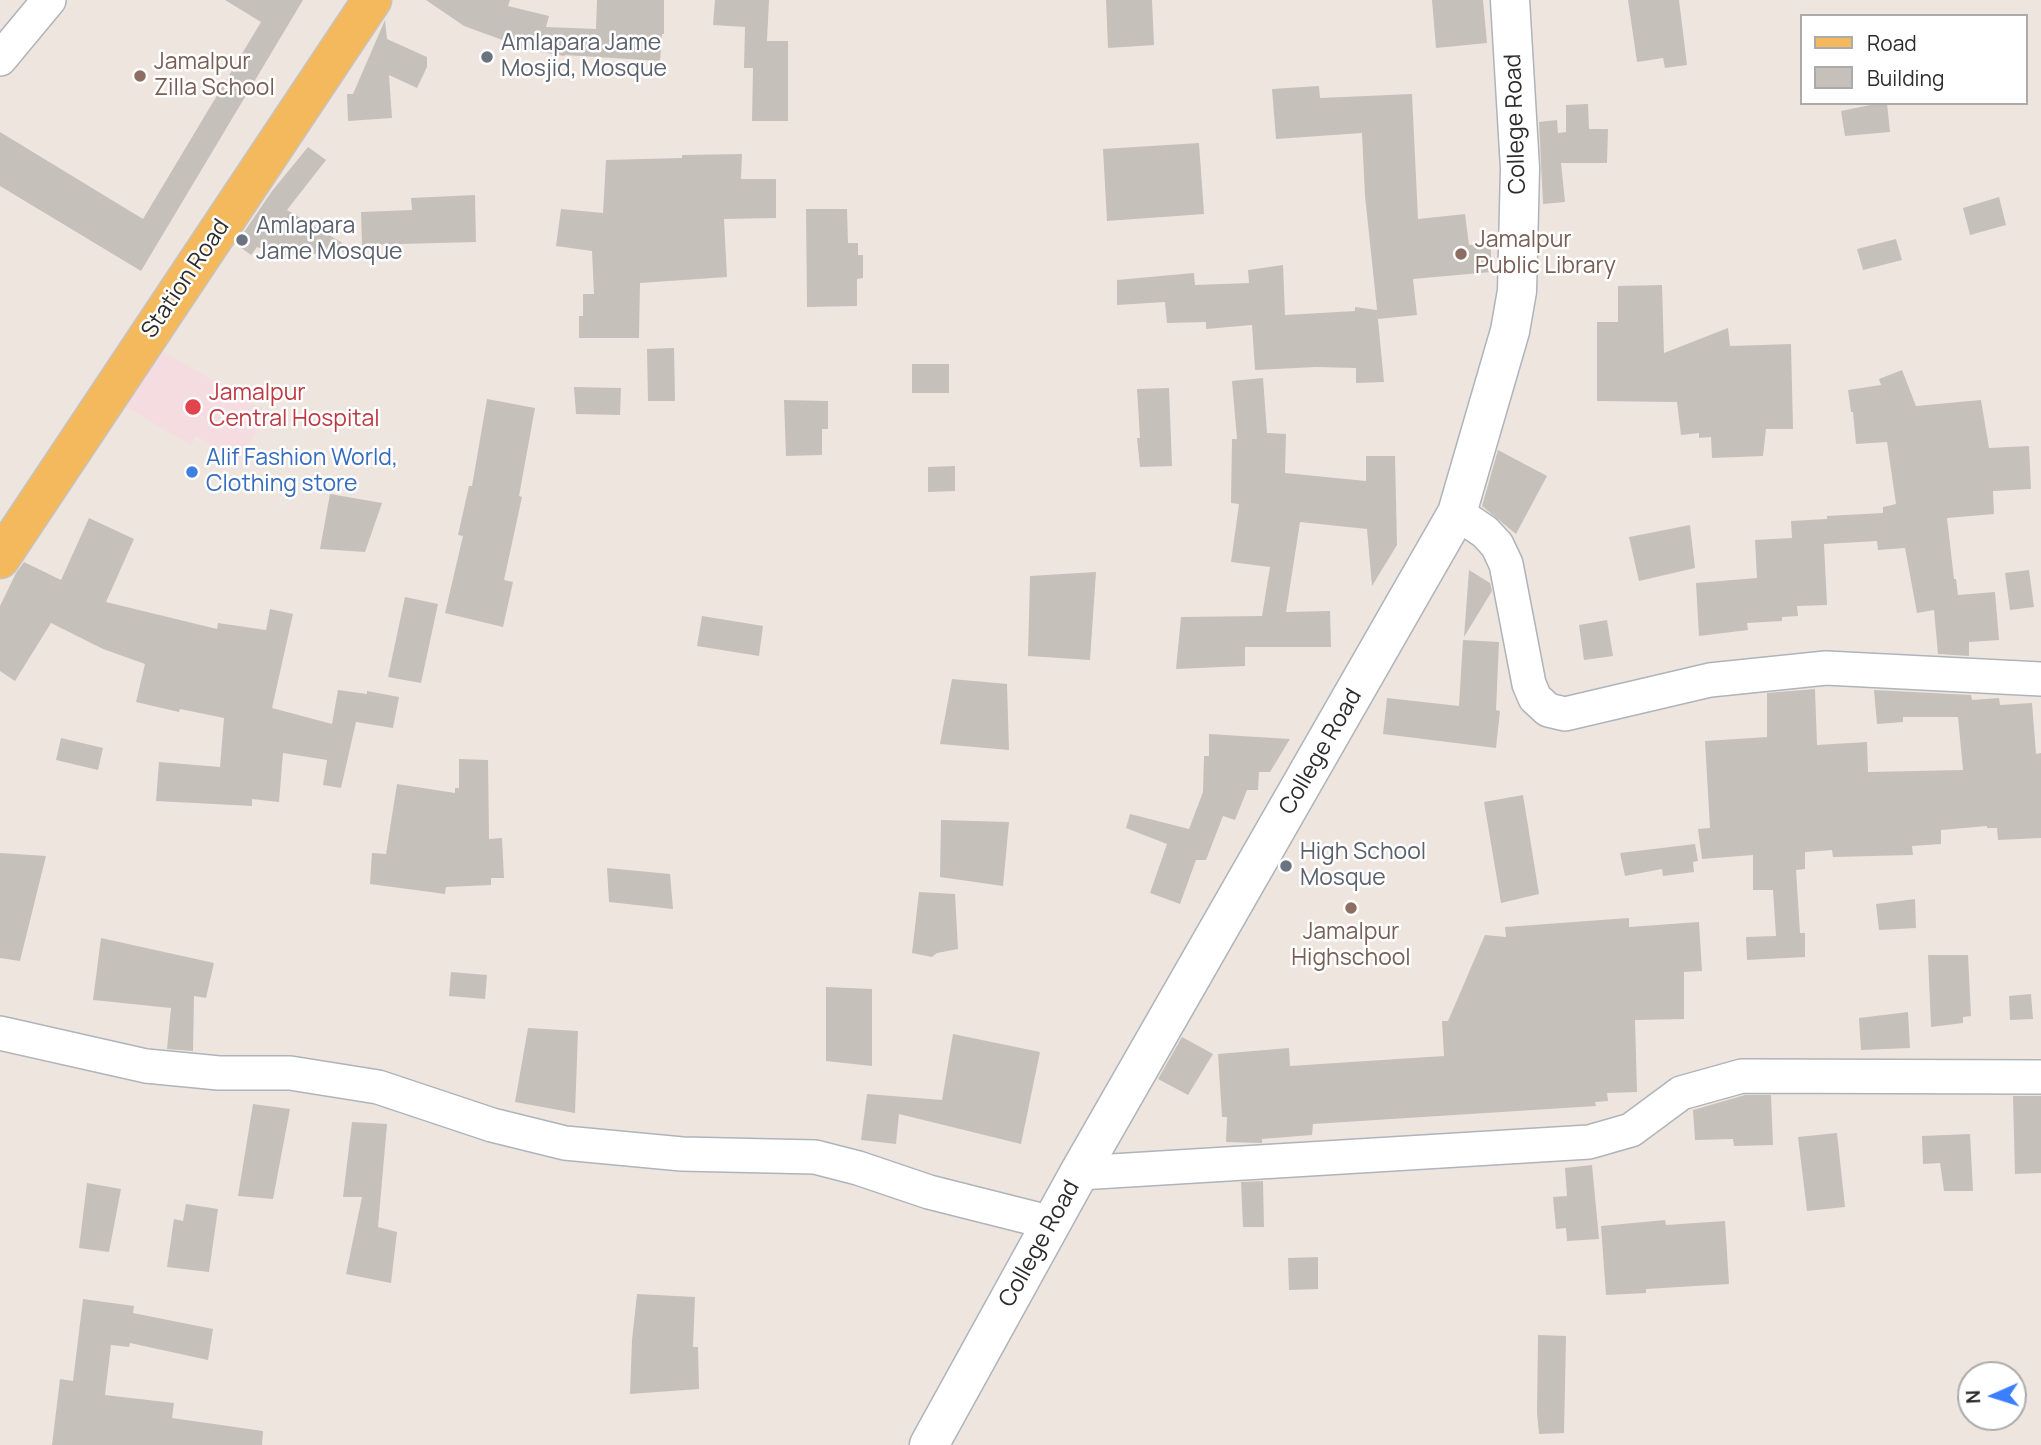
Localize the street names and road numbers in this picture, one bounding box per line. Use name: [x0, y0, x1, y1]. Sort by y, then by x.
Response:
street label: College Road: [1500, 53, 1532, 195]
street label: Station Road: [136, 214, 236, 344]
street label: College Road: [1274, 684, 1368, 820]
street label: College Road: [994, 1176, 1086, 1312]

